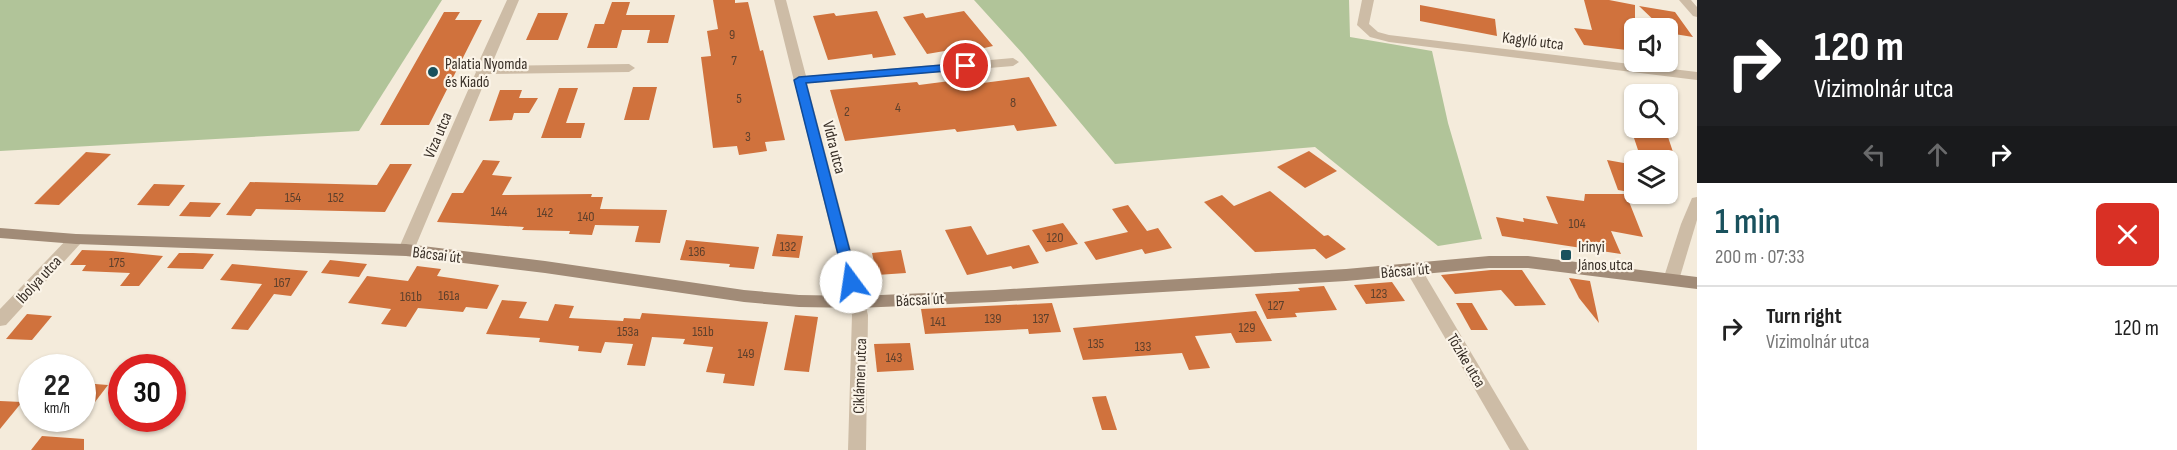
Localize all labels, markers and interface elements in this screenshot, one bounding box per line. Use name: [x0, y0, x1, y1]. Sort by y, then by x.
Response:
map controls: [1624, 18, 1678, 204]
button: sound: [1624, 18, 1678, 72]
text: 120 m: [1814, 22, 1904, 73]
icon: right: [1715, 24, 1793, 102]
house number: 9: [729, 26, 735, 43]
street label: Kagyló utca: [1501, 28, 1565, 55]
pin: [940, 40, 991, 91]
icon: arrive: [949, 49, 982, 82]
house number: 7: [731, 52, 737, 69]
place label: Palatia Nyomda és Kiadó: [445, 55, 527, 92]
marker: Palatia Nyomda és Kiadó: [426, 65, 440, 79]
text: Vizimolnár utca: [1814, 73, 1954, 105]
button: search: [1624, 84, 1678, 138]
house number: 5: [736, 90, 742, 107]
house number: 8: [1010, 94, 1016, 111]
house number: 4: [895, 99, 901, 116]
house number: 2: [844, 103, 850, 120]
street label: Viza utca: [420, 110, 457, 162]
street label: Vidra utca: [818, 119, 849, 176]
house number: 3: [745, 128, 751, 145]
icon: left: [1858, 138, 1891, 171]
icon: ahead: [1921, 138, 1954, 171]
icon: right: [1984, 138, 2017, 171]
button: layers: [1624, 150, 1678, 204]
house number: 154: [285, 189, 301, 206]
house number: 152: [328, 189, 344, 206]
text: 1 min: [1715, 201, 1780, 244]
house number: 144: [491, 203, 507, 220]
button: close: [2096, 203, 2159, 266]
house number: 142: [537, 204, 554, 221]
house number: 140: [578, 208, 595, 225]
house number: 104: [1569, 215, 1586, 232]
house number: 120: [1046, 229, 1064, 246]
house number: 132: [780, 238, 796, 255]
place label: Irinyi János utca: [1577, 238, 1633, 275]
street label: Bácsai út: [412, 243, 462, 268]
house number: 136: [689, 243, 705, 260]
text: 200 m · 07:33: [1715, 245, 1805, 269]
marker: Irinyi János utca: [1559, 248, 1573, 262]
position arrow: [819, 250, 883, 314]
street label: Ibolya utca: [12, 252, 66, 308]
house number: 175: [109, 254, 125, 271]
street label: Bácsai út: [1380, 260, 1430, 283]
house number: 167: [274, 274, 291, 291]
house number: 123: [1371, 285, 1387, 302]
house number: 161a: [438, 287, 460, 304]
house number: 161b: [400, 288, 422, 305]
street label: Bácsai út: [895, 290, 945, 311]
house number: 127: [1268, 297, 1285, 314]
text: Turn right: [1766, 303, 1842, 330]
house number: 139: [985, 310, 1001, 327]
house number: 137: [1033, 310, 1050, 327]
icon: right: [1715, 312, 1748, 345]
house number: 141: [930, 313, 946, 330]
text: 120 m: [2115, 315, 2159, 342]
house number: 129: [1238, 319, 1256, 336]
house number: 153a: [617, 323, 639, 340]
house number: 151b: [692, 323, 714, 340]
street label: Tőzike utca: [1442, 330, 1489, 391]
text: Vizimolnár utca: [1766, 330, 1869, 354]
house number: 135: [1088, 335, 1105, 352]
street label: Ciklámen utca: [850, 338, 871, 414]
house number: 133: [1135, 338, 1151, 355]
house number: 149: [738, 345, 754, 362]
house number: 143: [886, 349, 902, 366]
speed limit sign: 30: [108, 354, 186, 432]
text: 22: [44, 368, 70, 404]
text: km/h: [44, 399, 70, 418]

